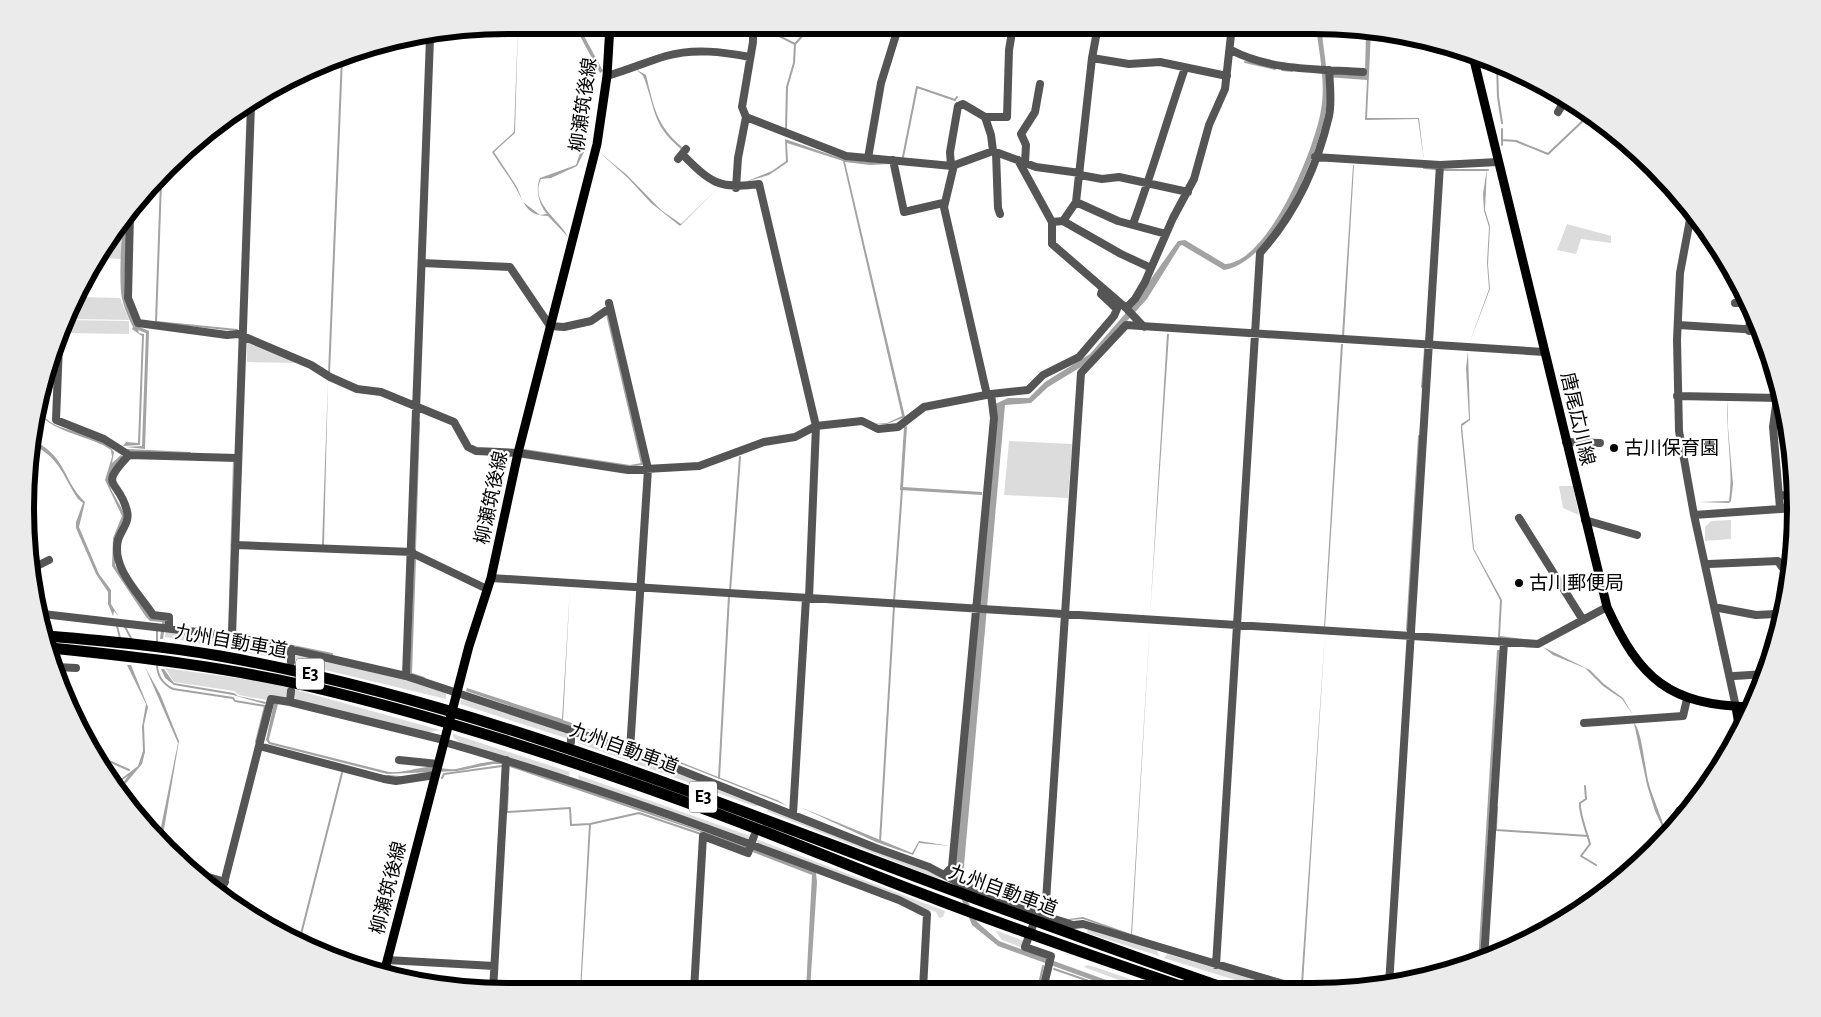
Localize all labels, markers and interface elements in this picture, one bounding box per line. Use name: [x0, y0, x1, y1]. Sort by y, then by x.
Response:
street label: 柳瀬筑後線: [566, 56, 600, 153]
street label: 唐尾広川線: [1557, 370, 1599, 467]
place label: 古川保育園: [1624, 438, 1719, 458]
marker: 古川保育園: [1608, 442, 1620, 454]
street label: 柳瀬筑後線: [471, 449, 511, 546]
place label: 古川郵便局: [1529, 572, 1624, 593]
marker: 古川郵便局: [1513, 577, 1525, 589]
street label: 九州自動車道: [173, 622, 289, 661]
road number: E3: [296, 659, 324, 690]
street label: 九州自動車道: [567, 720, 681, 777]
road number: E3: [689, 782, 717, 812]
street label: 柳瀬筑後線: [366, 839, 410, 936]
street label: 九州自動車道: [946, 862, 1060, 919]

